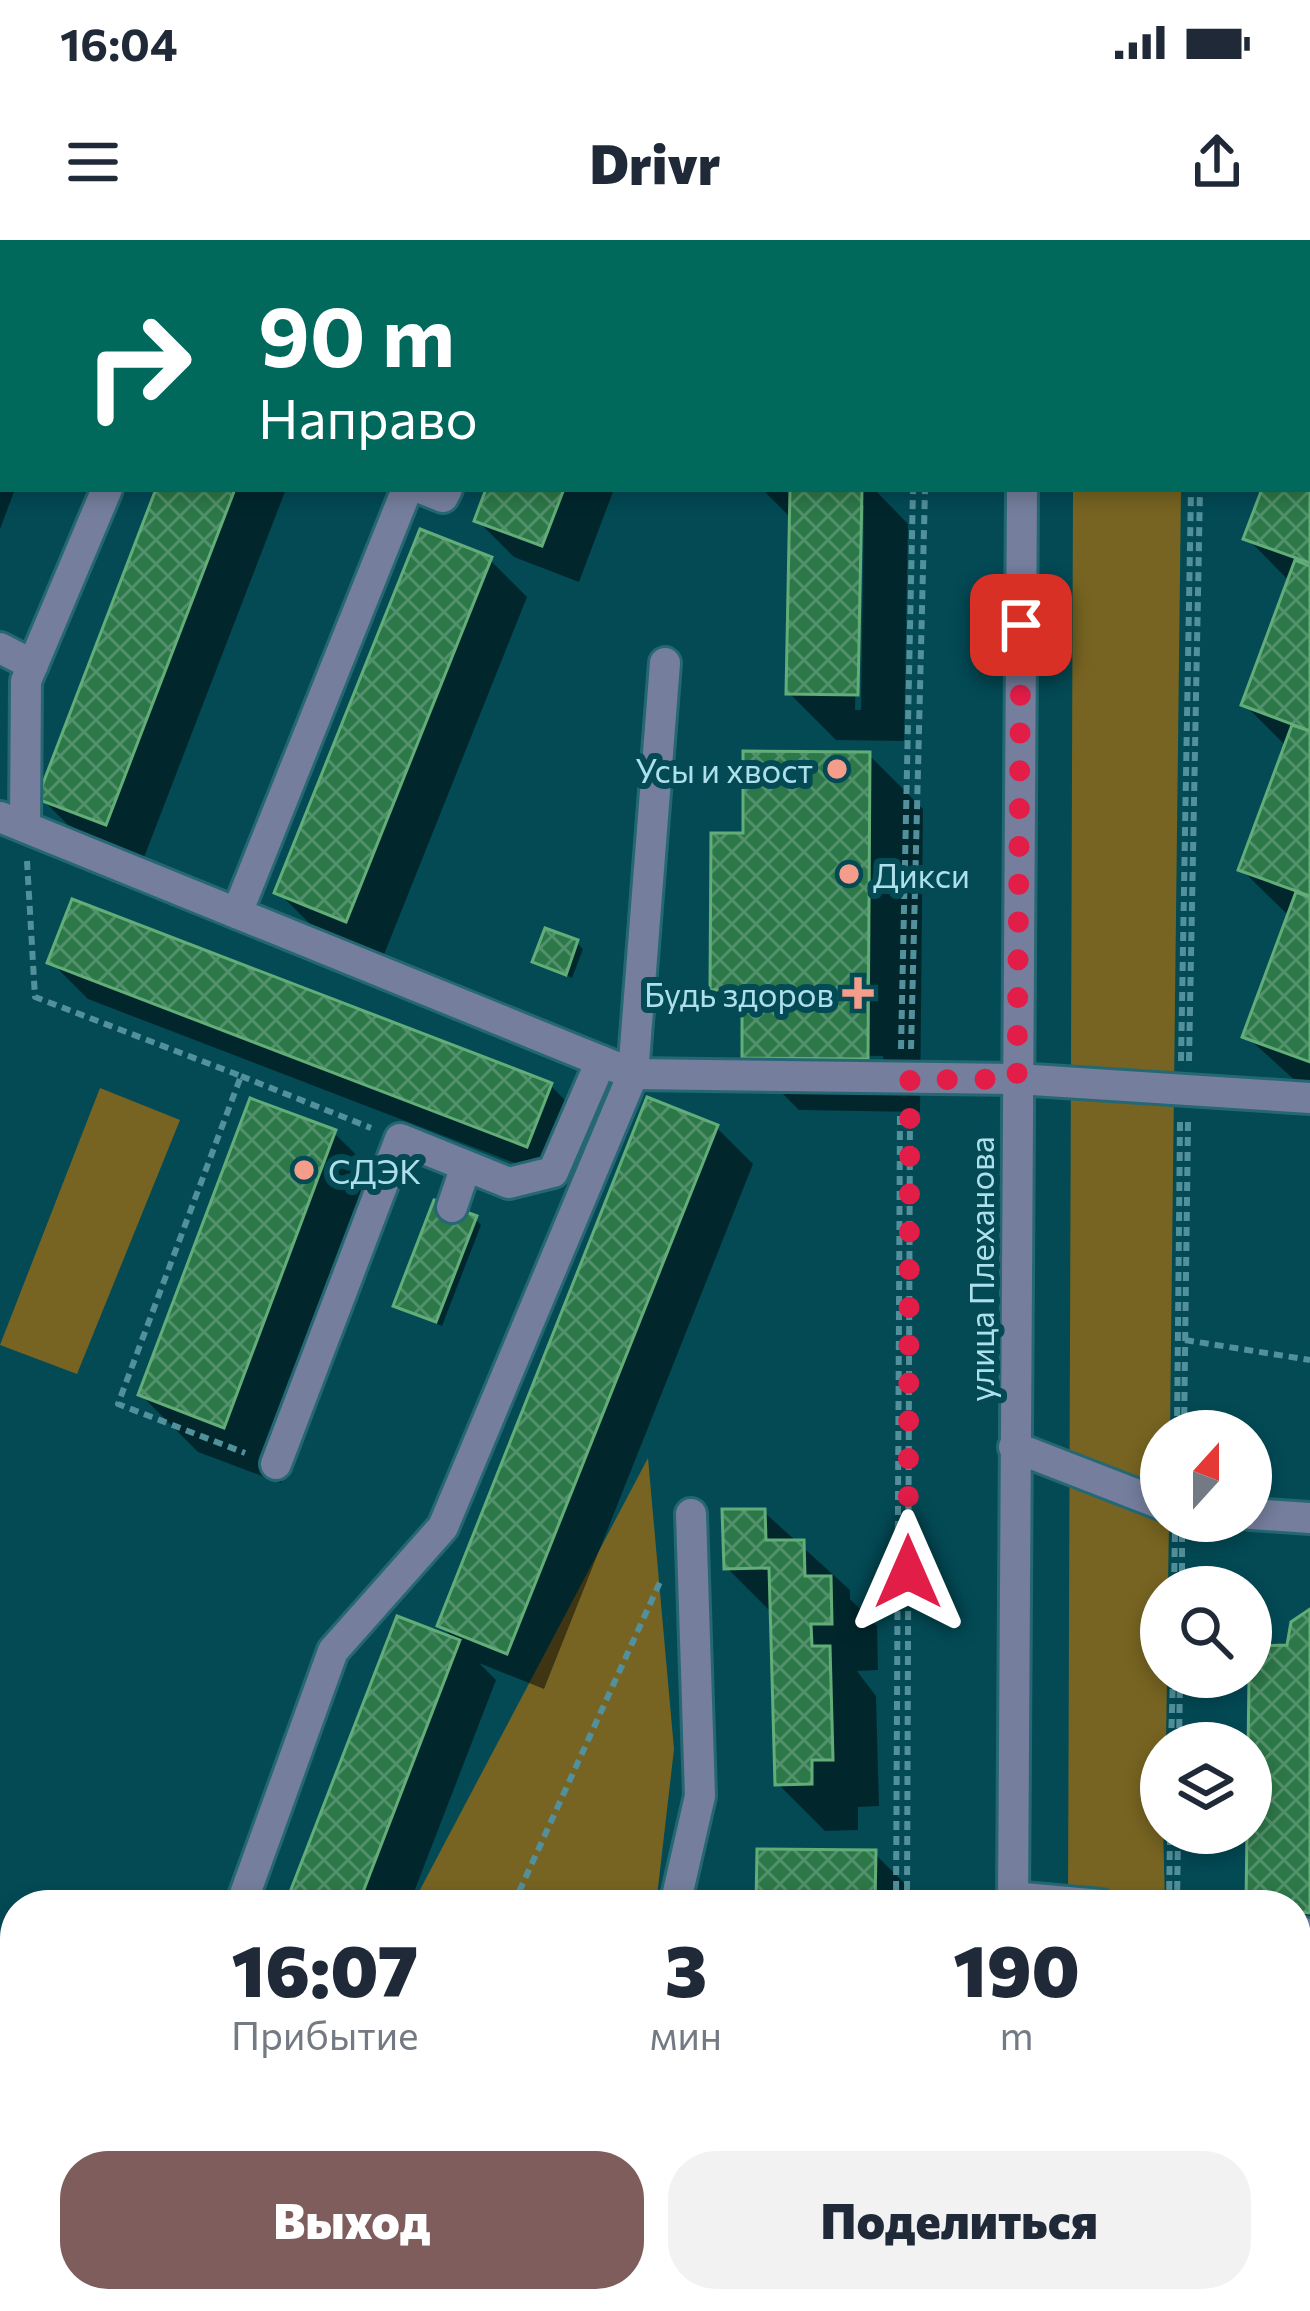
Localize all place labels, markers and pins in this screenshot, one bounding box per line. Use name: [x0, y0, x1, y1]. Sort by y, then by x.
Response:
pin: [970, 574, 1072, 676]
place label: Усы и хвост: [635, 749, 813, 790]
marker: Усы и хвост: [824, 756, 850, 782]
place label: Дикси: [873, 854, 970, 895]
marker: Дикси: [836, 861, 862, 887]
place label: Будь здоров: [644, 973, 834, 1014]
marker: Будь здоров: [845, 980, 871, 1006]
place label: СДЭК: [328, 1150, 421, 1191]
marker: СДЭК: [291, 1157, 317, 1183]

